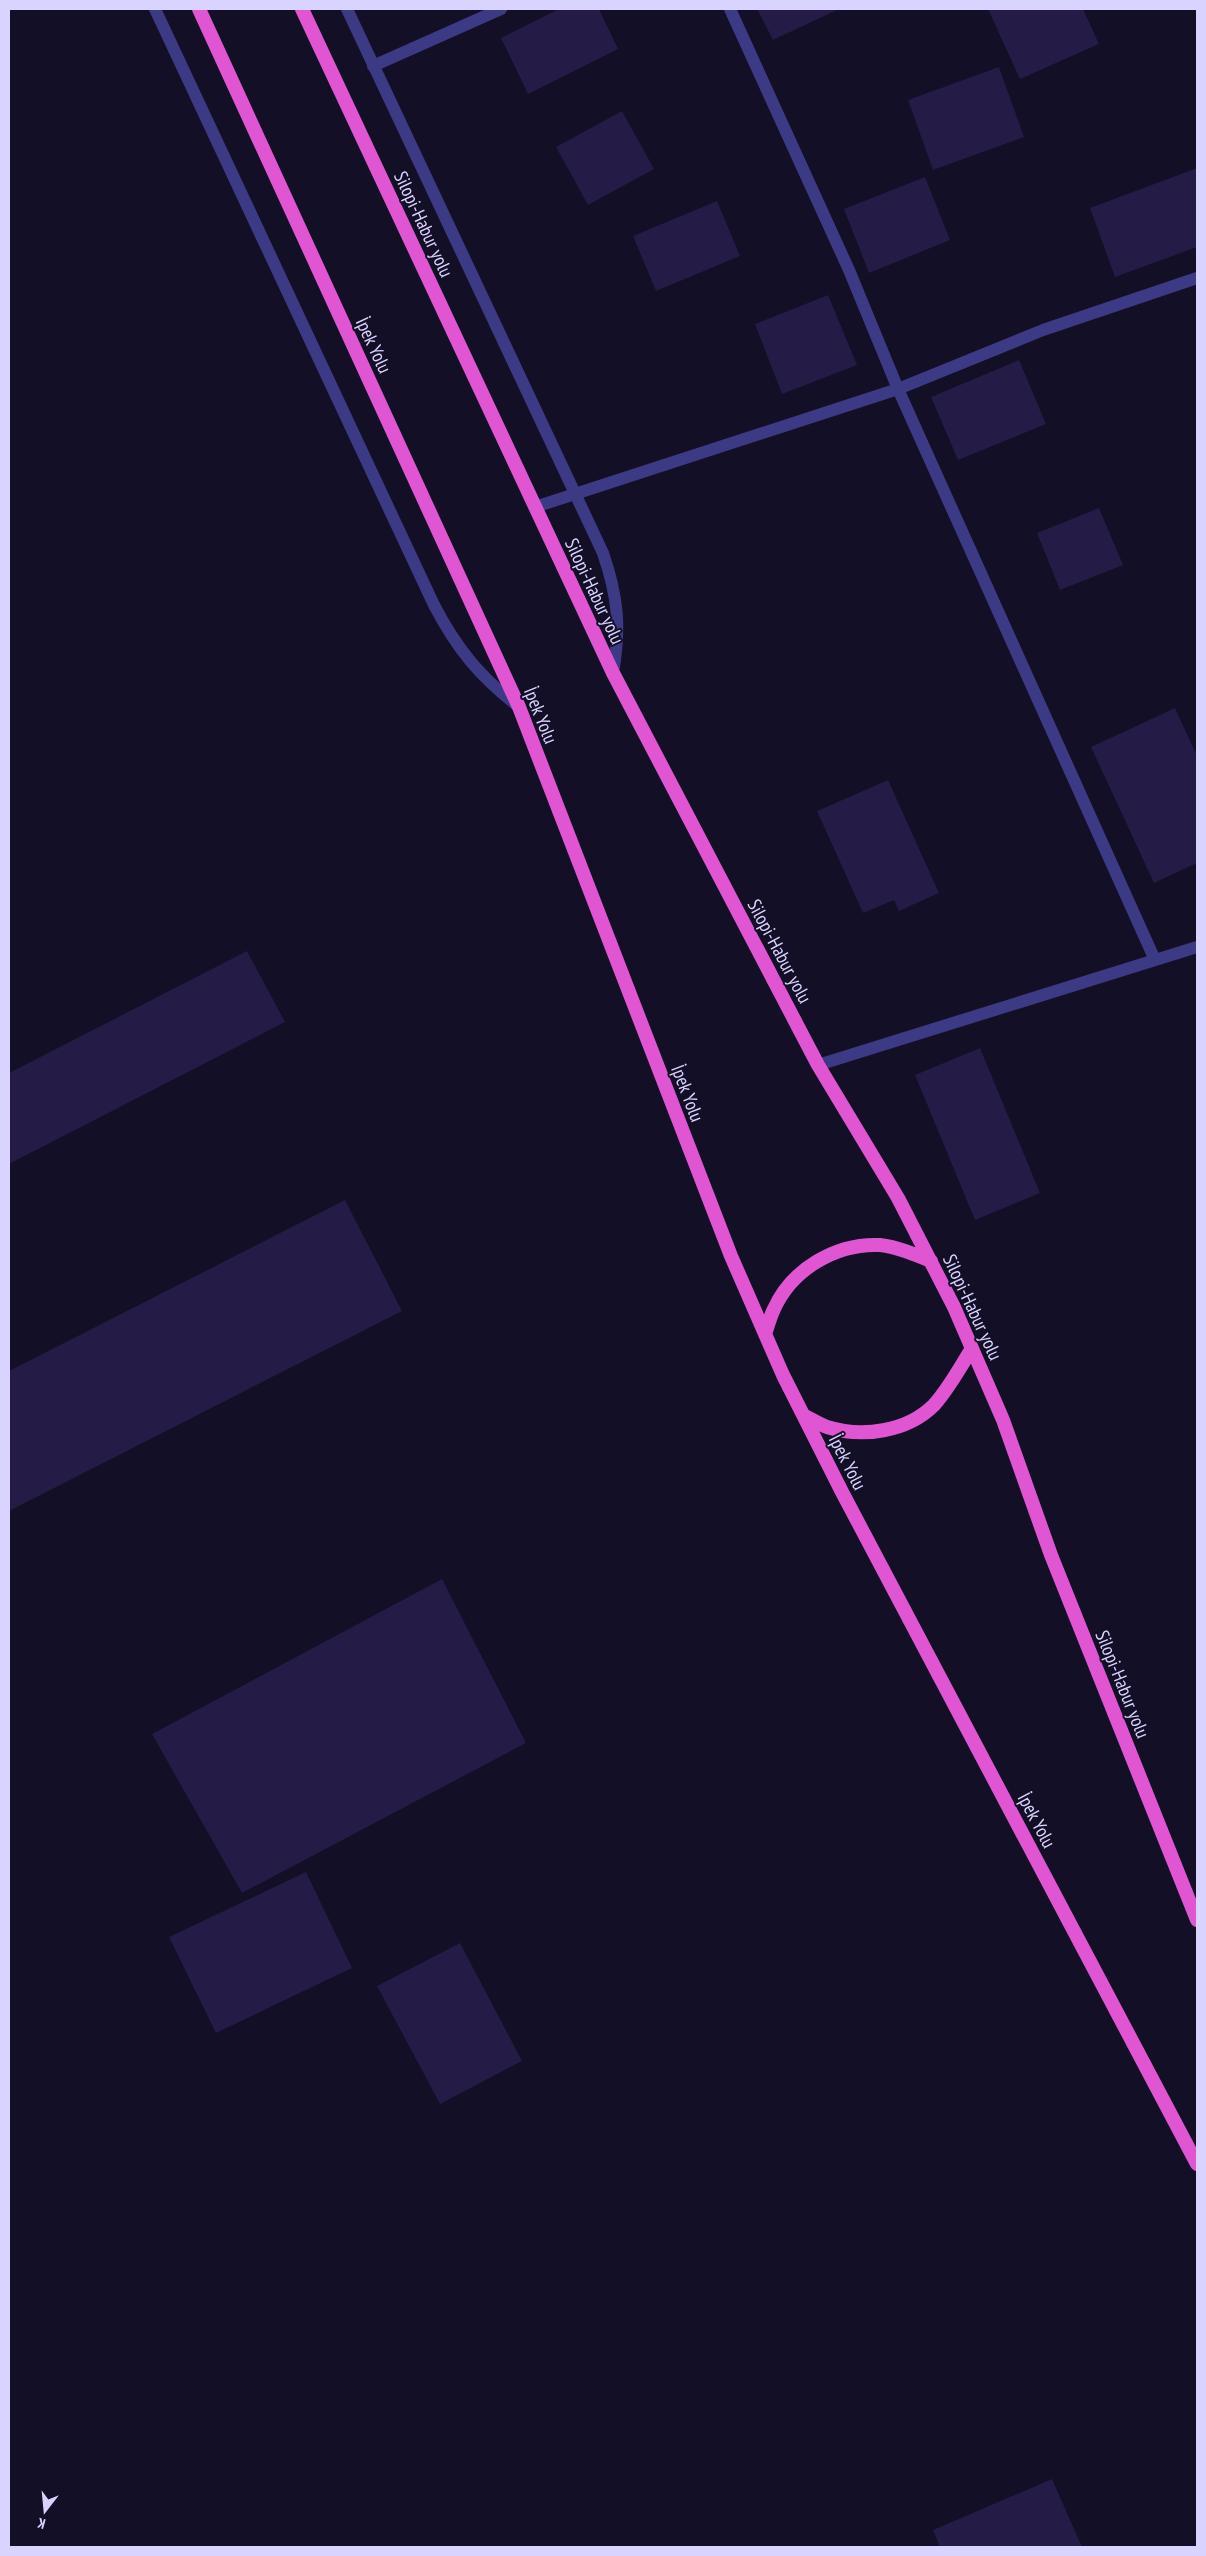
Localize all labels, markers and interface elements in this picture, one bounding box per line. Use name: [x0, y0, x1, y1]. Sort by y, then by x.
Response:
street label: Silopi-Habur yolu: [389, 167, 459, 281]
street label: İpek Yolu: [351, 313, 397, 377]
street label: Silopi-Habur yolu: [560, 534, 630, 648]
street label: İpek Yolu: [519, 683, 563, 747]
street label: Silopi-Habur yolu: [743, 895, 817, 1007]
street label: İpek Yolu: [666, 1061, 710, 1125]
street label: Silopi-Habur yolu: [938, 1250, 1008, 1364]
street label: İpek Yolu: [824, 1430, 872, 1494]
street label: Silopi-Habur yolu: [1090, 1627, 1156, 1741]
street label: İpek Yolu: [1013, 1788, 1061, 1852]
north arrow: [20, 2486, 70, 2536]
text: K: [35, 2514, 47, 2533]

